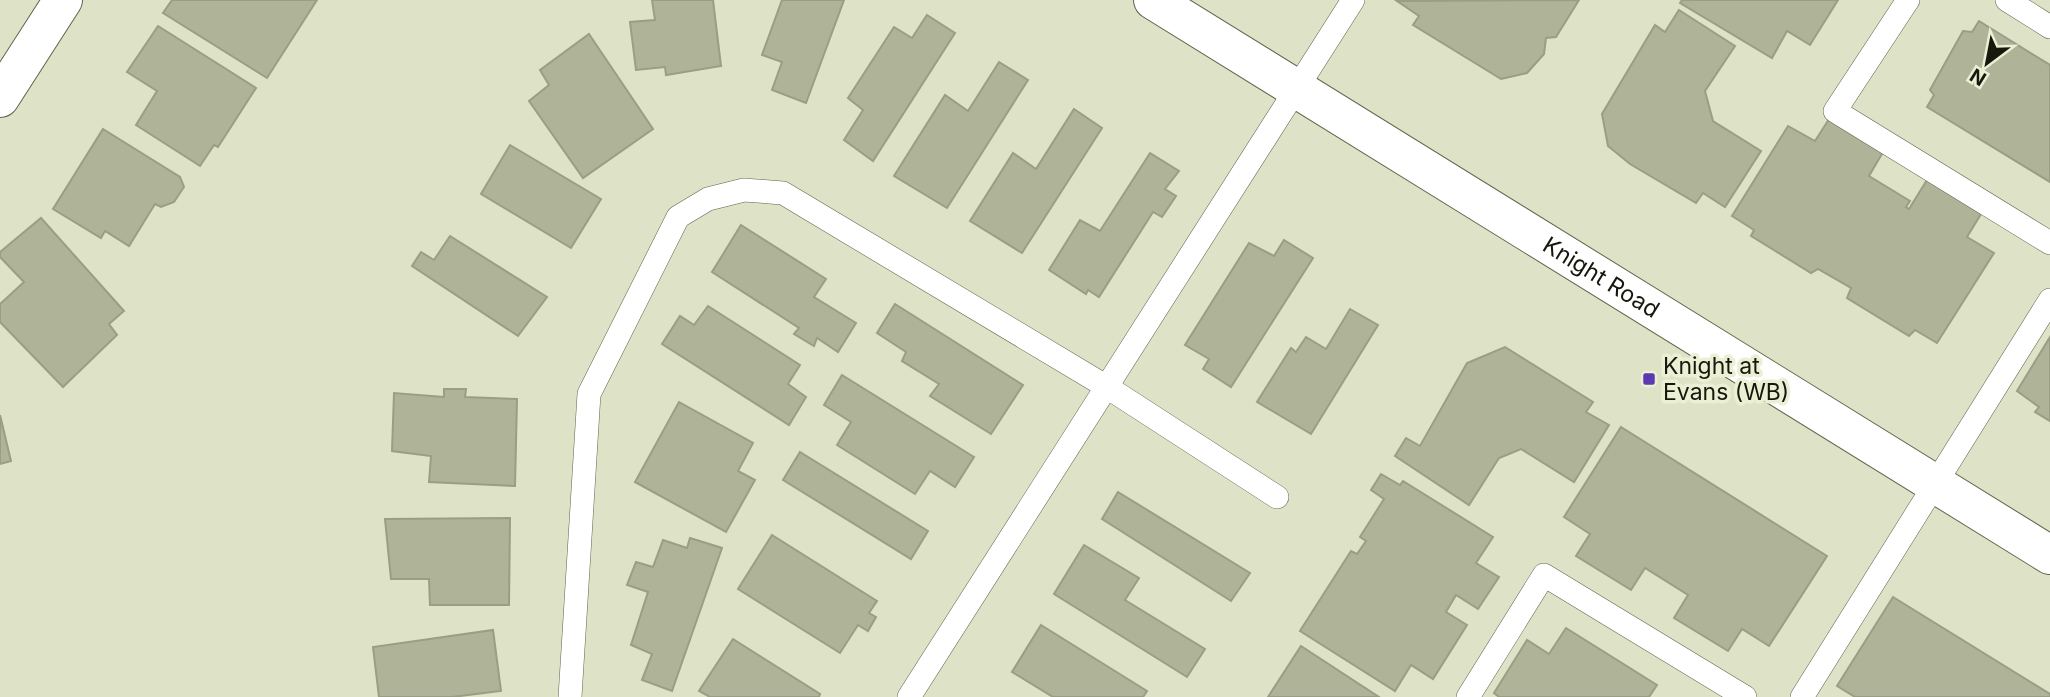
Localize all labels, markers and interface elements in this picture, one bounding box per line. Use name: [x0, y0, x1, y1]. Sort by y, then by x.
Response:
north arrow: [1952, 28, 2022, 98]
text: N: [1966, 63, 1990, 91]
street label: Knight Road: [1538, 231, 1665, 324]
place label: Knight at Evans (WB): [1663, 352, 1789, 406]
marker: Knight at Evans (WB): [1641, 371, 1657, 387]

